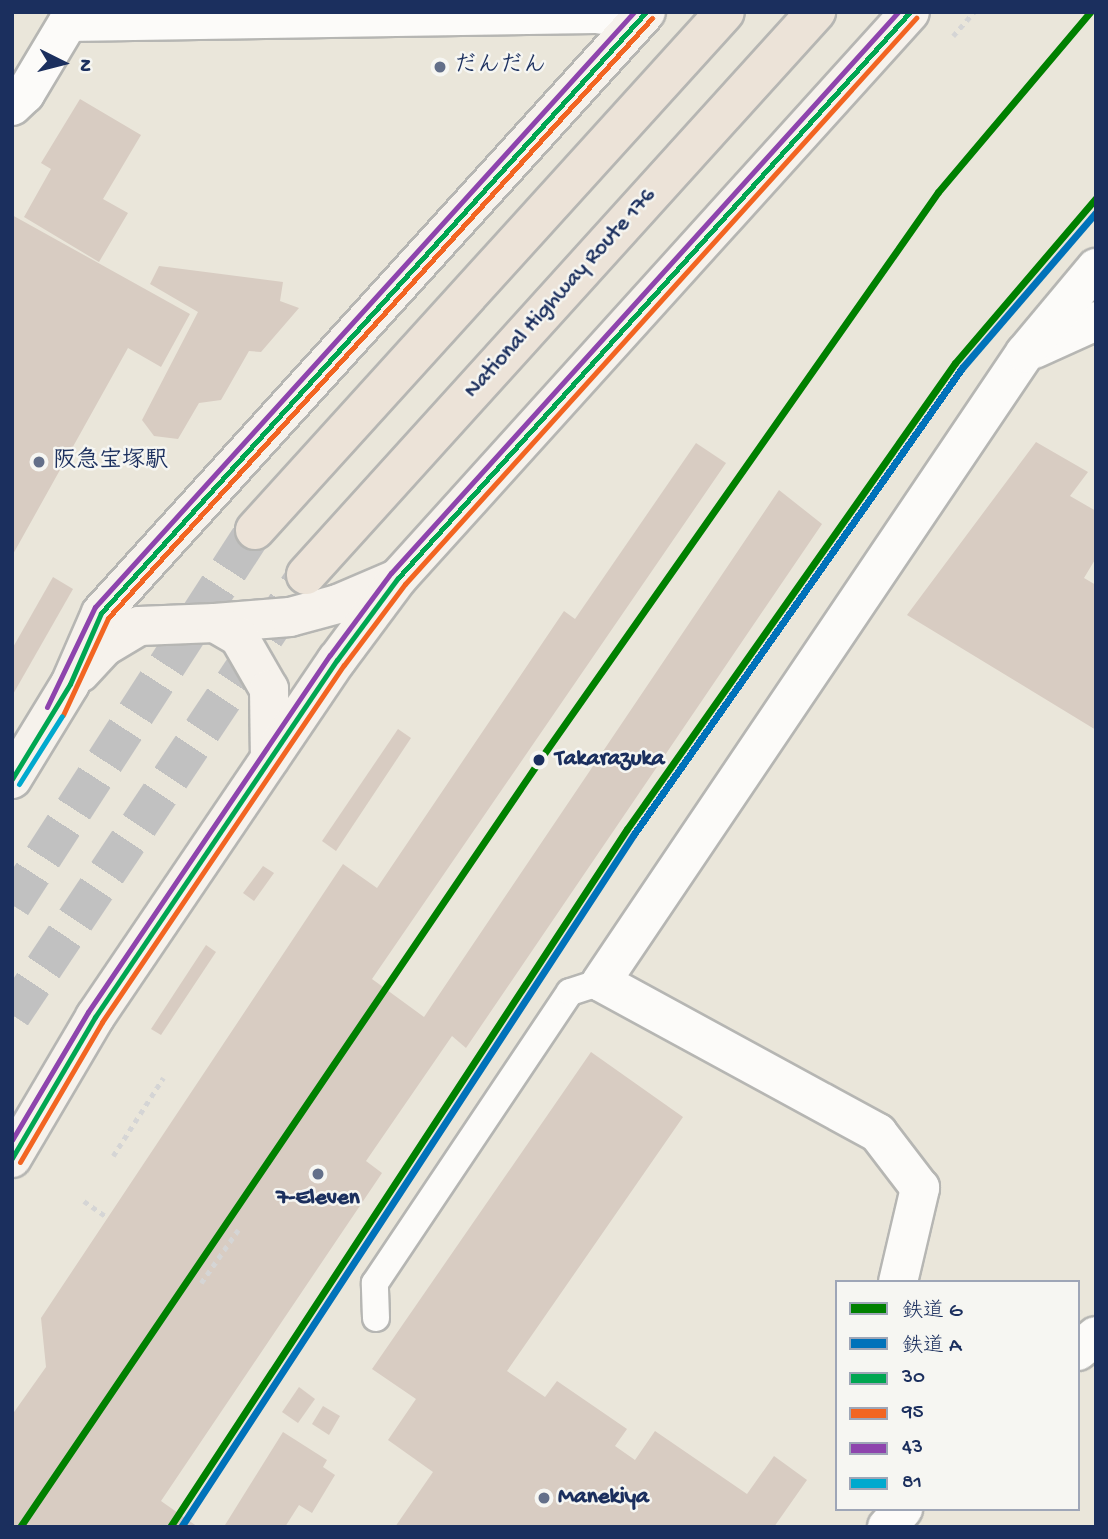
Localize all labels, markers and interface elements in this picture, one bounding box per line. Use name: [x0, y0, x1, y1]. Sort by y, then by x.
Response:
north arrow: [28, 28, 98, 98]
place label: だんだん: [454, 53, 546, 81]
text: N: [72, 58, 96, 73]
marker: だんだん: [432, 59, 448, 75]
street label: National Highway Route 176: [459, 183, 663, 405]
place label: 阪急宝塚駅: [53, 448, 168, 476]
marker: 阪急宝塚駅: [31, 454, 47, 470]
place label: Takarazuka: [555, 746, 665, 774]
marker: Takarazuka: [529, 750, 549, 770]
marker: 7-Eleven: [310, 1166, 326, 1182]
place label: 7-Eleven: [276, 1185, 360, 1213]
legend: [835, 1280, 1080, 1511]
text: 鉄道 G: [902, 1300, 962, 1325]
text: 鉄道 A: [902, 1335, 961, 1360]
text: 30: [902, 1366, 925, 1391]
text: 95: [902, 1401, 924, 1426]
text: 43: [902, 1436, 923, 1461]
text: 81: [902, 1471, 922, 1496]
place label: Manekiya: [558, 1484, 649, 1512]
marker: Manekiya: [536, 1490, 552, 1506]

